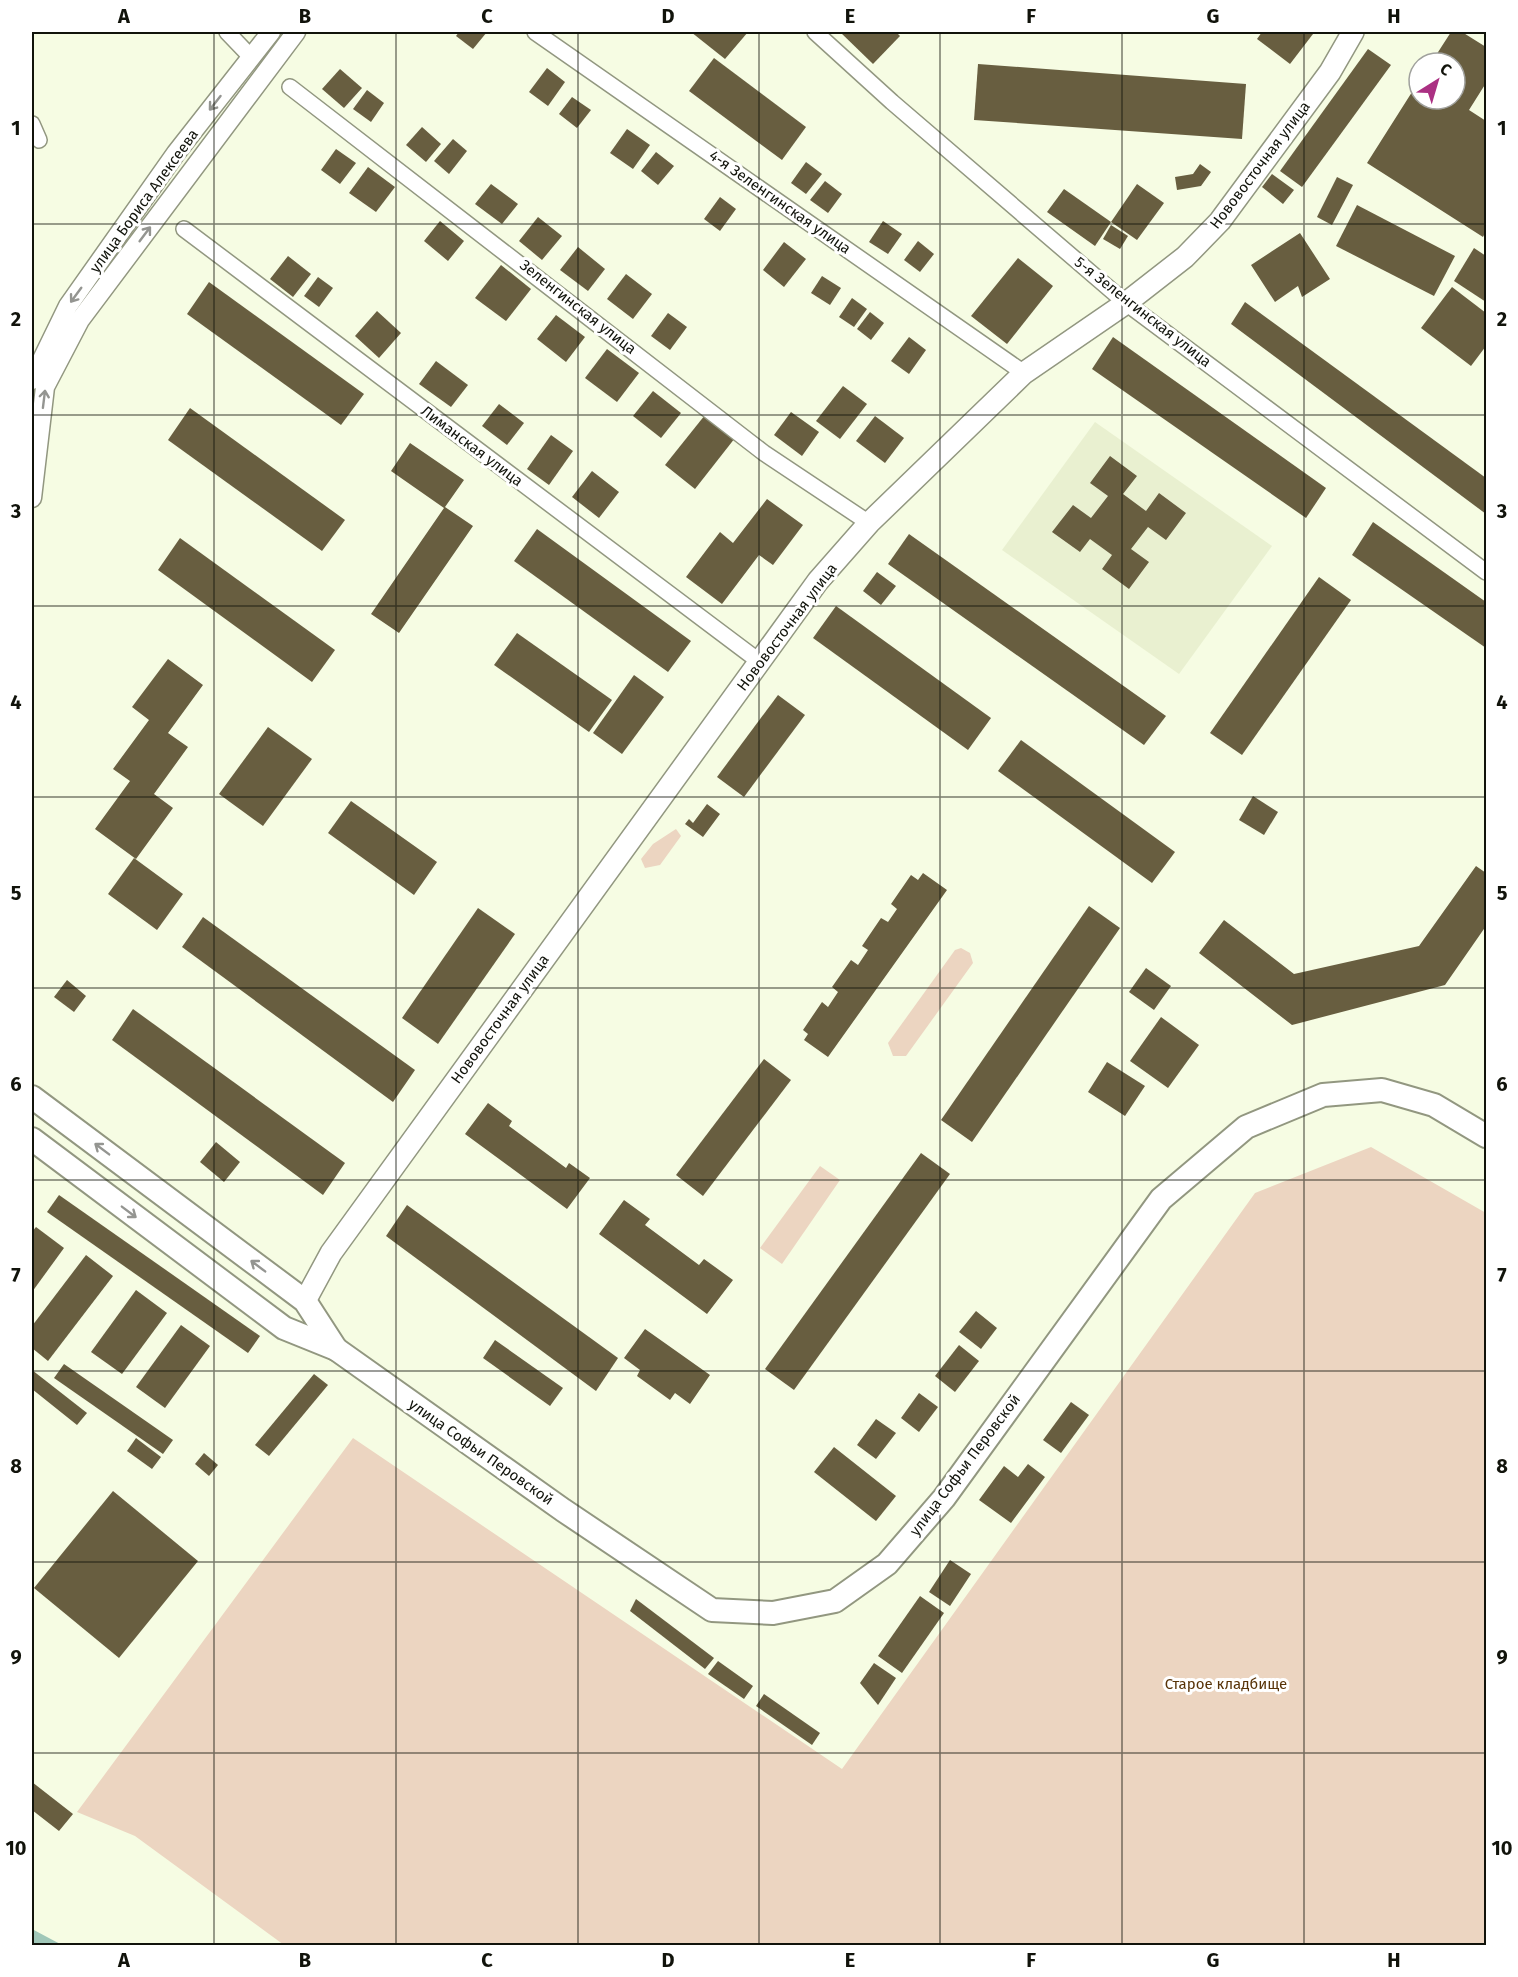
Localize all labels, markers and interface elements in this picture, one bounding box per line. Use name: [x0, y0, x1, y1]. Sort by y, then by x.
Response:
text: A: [117, 4, 131, 28]
text: B: [299, 4, 311, 28]
text: C: [481, 4, 493, 28]
text: D: [661, 4, 675, 28]
text: E: [845, 4, 855, 28]
text: F: [1026, 4, 1036, 28]
text: G: [1207, 4, 1219, 28]
text: H: [1387, 4, 1401, 28]
north arrow: [1407, 51, 1467, 111]
text: С: [1436, 59, 1456, 80]
one-way arrow: [209, 95, 222, 111]
street label: Нововосточная улица: [1206, 98, 1314, 232]
text: 1: [11, 116, 21, 140]
text: 1: [1497, 116, 1507, 140]
street label: улица Бориса Алексеева: [86, 126, 202, 276]
street label: 4-я Зеленгинская улица: [706, 146, 854, 258]
one-way arrow: [138, 226, 151, 242]
street label: 5-я Зеленгинская улица: [1071, 253, 1215, 371]
street label: Зеленгинская улица: [516, 256, 640, 358]
one-way arrow: [70, 286, 82, 302]
text: 2: [11, 307, 21, 331]
text: 2: [1497, 307, 1507, 331]
one-way arrow: [38, 389, 49, 409]
street label: Лиманская улица: [417, 402, 527, 490]
text: 3: [10, 499, 21, 523]
text: 3: [1496, 499, 1507, 523]
street label: Нововосточная улица: [733, 560, 841, 694]
text: 4: [10, 690, 22, 714]
text: 4: [1496, 690, 1508, 714]
text: 5: [11, 881, 22, 905]
text: 5: [1497, 881, 1508, 905]
street label: Нововосточная улица: [447, 951, 553, 1087]
text: 6: [10, 1072, 22, 1096]
text: 6: [1496, 1072, 1508, 1096]
one-way arrow: [94, 1142, 110, 1155]
one-way arrow: [120, 1206, 136, 1219]
one-way arrow: [250, 1259, 266, 1272]
text: 7: [11, 1263, 21, 1287]
text: 7: [1497, 1263, 1507, 1287]
street label: улица Софьи Перовской: [906, 1391, 1024, 1539]
street label: улица Софьи Перовской: [405, 1395, 557, 1509]
text: 8: [10, 1454, 22, 1478]
text: 8: [1496, 1454, 1508, 1478]
text: 9: [10, 1645, 22, 1669]
text: 9: [1496, 1645, 1508, 1669]
park label: Старое кладбище: [1165, 1675, 1287, 1693]
text: 10: [6, 1836, 26, 1860]
text: 10: [1492, 1836, 1512, 1860]
text: A: [117, 1948, 131, 1972]
text: B: [299, 1948, 311, 1972]
text: C: [481, 1948, 493, 1972]
text: D: [661, 1948, 675, 1972]
text: E: [845, 1948, 855, 1972]
text: F: [1026, 1948, 1036, 1972]
text: G: [1207, 1948, 1219, 1972]
text: H: [1387, 1948, 1401, 1972]

